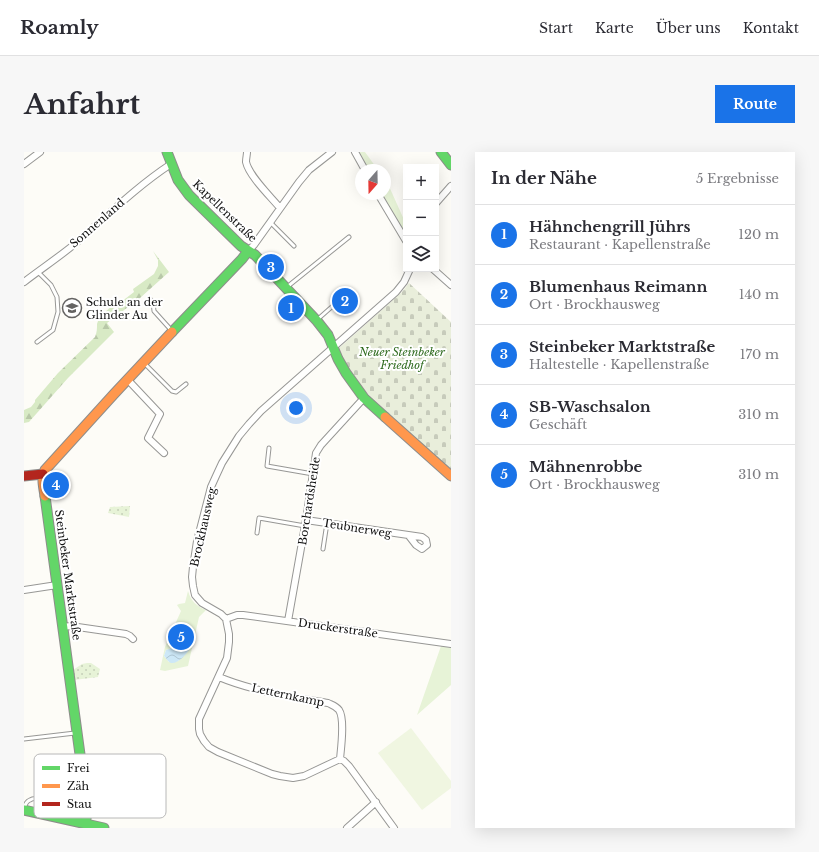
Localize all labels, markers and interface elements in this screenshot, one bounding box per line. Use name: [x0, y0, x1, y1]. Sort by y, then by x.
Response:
text: Roamly: [20, 16, 99, 39]
text: Start: [539, 19, 573, 37]
text: Karte: [595, 19, 634, 37]
text: Über uns: [656, 19, 721, 37]
text: Kontakt: [743, 19, 799, 37]
button: Route: [715, 85, 795, 123]
text: Anfahrt: [24, 87, 140, 122]
north arrow: [355, 164, 391, 200]
map controls: [403, 164, 439, 272]
button: +: [403, 164, 439, 200]
text: In der Nähe: [491, 168, 597, 189]
text: 5 Ergebnisse: [696, 170, 779, 187]
street label: Kapellenstraße: [190, 177, 260, 245]
street label: Sonnenland: [67, 195, 128, 251]
button: −: [403, 200, 439, 236]
text: Hähnchengrill Jührs: [529, 217, 691, 236]
text: 1: [501, 226, 507, 243]
text: 120 m: [738, 226, 779, 243]
button: layers: [403, 236, 439, 272]
text: Restaurant · Kapellenstraße: [529, 236, 711, 253]
pin: 3: [258, 252, 284, 282]
text: Blumenhaus Reimann: [529, 277, 707, 296]
pin: 2: [332, 286, 358, 316]
text: 2: [500, 286, 508, 303]
text: 140 m: [739, 286, 779, 303]
pin: 1: [278, 293, 304, 323]
place label: Schule an der Glinder Au: [86, 295, 164, 322]
text: Ort · Brockhausweg: [529, 296, 660, 313]
school or university icon: Schule an der Glinder Au: [61, 297, 83, 319]
text: Steinbeker Marktstraße: [529, 337, 715, 356]
park label: Neuer Steinbeker Friedhof: [358, 345, 446, 372]
text: 3: [500, 346, 508, 363]
text: 170 m: [740, 346, 779, 363]
text: Haltestelle · Kapellenstraße: [529, 356, 709, 373]
text: SB-Waschsalon: [529, 397, 651, 416]
your location: [286, 398, 306, 418]
text: 4: [500, 406, 508, 423]
text: 310 m: [738, 406, 779, 423]
text: Geschäft: [529, 416, 587, 433]
street label: Borchardsheide: [295, 456, 323, 546]
text: Mähnenrobbe: [529, 457, 642, 476]
text: 5: [500, 466, 508, 483]
text: 310 m: [738, 466, 779, 483]
pin: 4: [43, 470, 69, 500]
text: Ort · Brockhausweg: [529, 476, 660, 493]
street label: Brockhausweg: [187, 485, 219, 568]
street label: Steinbeker Marktstraße: [52, 509, 84, 641]
street label: Teubnerweg: [321, 516, 393, 540]
street label: Druckerstraße: [297, 615, 379, 641]
pin: 5: [168, 622, 194, 652]
street label: Letternkamp: [250, 680, 326, 710]
legend: [34, 754, 166, 818]
text: Frei: [67, 761, 90, 775]
text: Zäh: [67, 779, 90, 793]
text: Stau: [67, 797, 92, 811]

